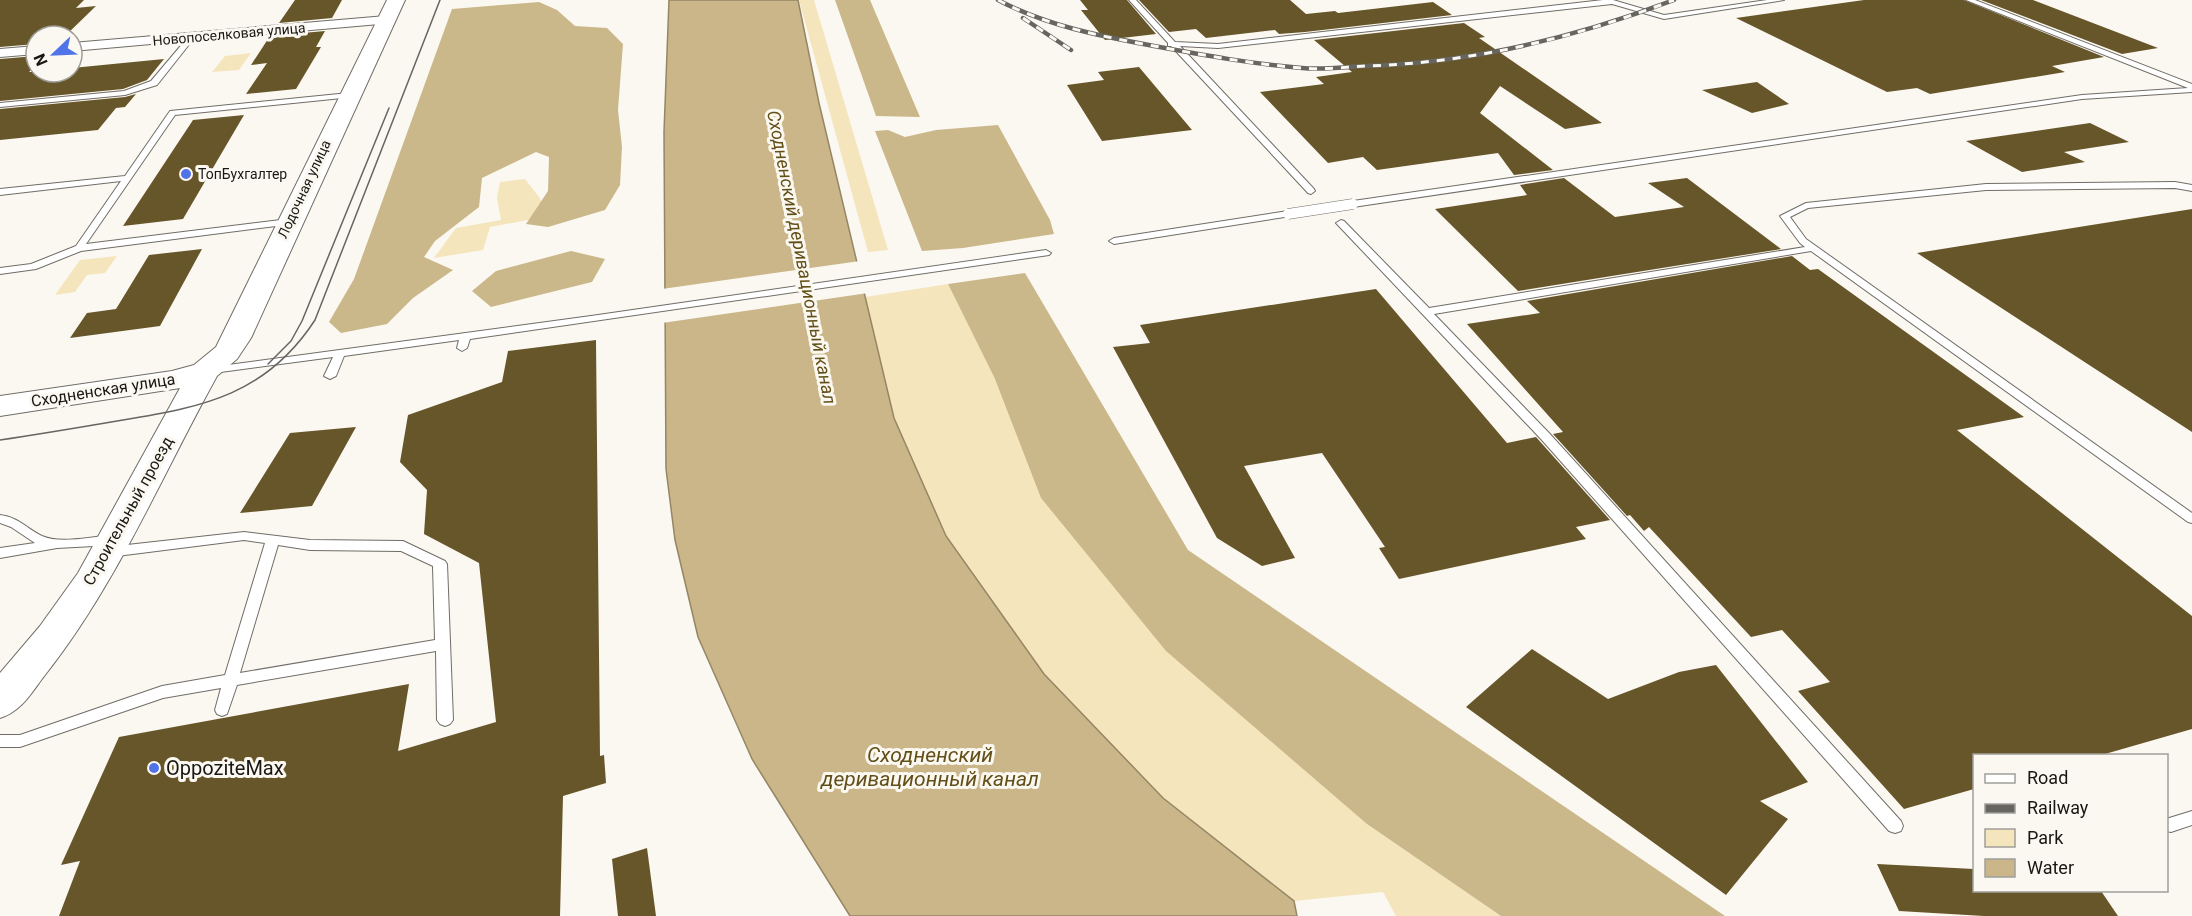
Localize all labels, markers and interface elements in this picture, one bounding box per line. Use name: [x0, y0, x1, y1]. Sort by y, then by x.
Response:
street label: Новопоселковая улица: [152, 19, 306, 49]
north arrow: [24, 24, 84, 84]
text: N: [30, 51, 52, 69]
water label: Сходненский деривационный канал: [763, 108, 841, 406]
street label: Лодочная улица: [274, 137, 334, 241]
place label: ТопБухгалтер: [198, 166, 287, 182]
marker: ТопБухгалтер: [179, 167, 193, 181]
street label: Сходненская улица: [30, 369, 176, 411]
street label: Строительный проезд: [79, 433, 177, 589]
water label: Сходненский деривационный канал: [819, 743, 1039, 791]
legend: [1973, 754, 2168, 892]
place label: OppoziteMax: [166, 756, 284, 780]
marker: OppoziteMax: [147, 761, 161, 775]
text: Road: [2027, 767, 2068, 788]
text: Railway: [2027, 797, 2089, 818]
text: Park: [2027, 827, 2064, 848]
text: Water: [2027, 857, 2074, 878]

